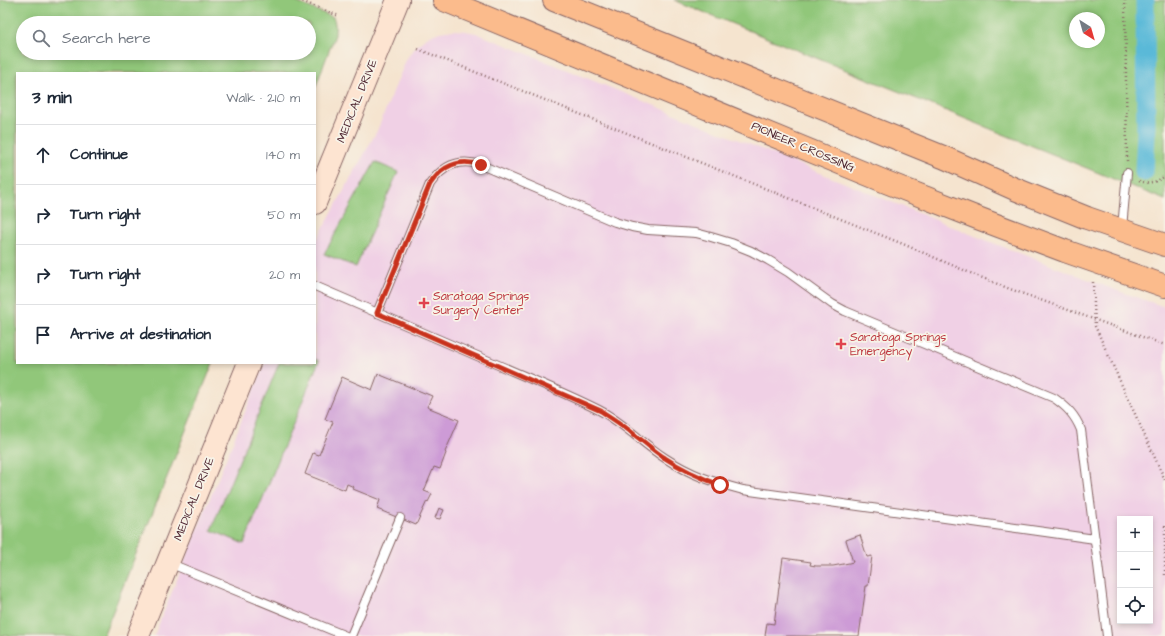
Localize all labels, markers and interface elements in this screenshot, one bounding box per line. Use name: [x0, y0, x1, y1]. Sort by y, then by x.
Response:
north arrow: [1069, 12, 1105, 48]
search box: [16, 16, 316, 60]
icon: search: [30, 27, 52, 49]
text: Search here: [62, 28, 151, 49]
street label: MEDICAL DRIVE: [333, 57, 381, 145]
text: 3 min: [32, 86, 72, 110]
text: Walk · 210 m: [226, 89, 300, 107]
street label: PIONEER CROSSING: [749, 118, 858, 177]
icon: ahead: [32, 144, 54, 166]
text: Continue: [70, 144, 128, 165]
text: 140 m: [266, 146, 300, 164]
route end: [472, 156, 490, 174]
icon: right: [32, 204, 54, 226]
text: Turn right: [70, 204, 141, 225]
text: 50 m: [267, 206, 300, 224]
icon: right: [32, 264, 54, 286]
text: Turn right: [70, 264, 141, 285]
text: 20 m: [269, 266, 300, 284]
place label: Saratoga Springs Surgery Center: [433, 288, 529, 320]
marker: Saratoga Springs Surgery Center: [418, 297, 430, 309]
icon: arrive: [32, 324, 54, 346]
text: Arrive at destination: [70, 324, 211, 345]
place label: Saratoga Springs Emergency: [850, 329, 946, 361]
marker: Saratoga Springs Emergency: [835, 338, 847, 350]
street label: MEDICAL DRIVE: [170, 455, 218, 543]
route start: [711, 476, 729, 494]
map controls: [1117, 516, 1153, 624]
button: +: [1117, 516, 1153, 552]
button: −: [1117, 552, 1153, 588]
button: locate: [1117, 588, 1153, 624]

